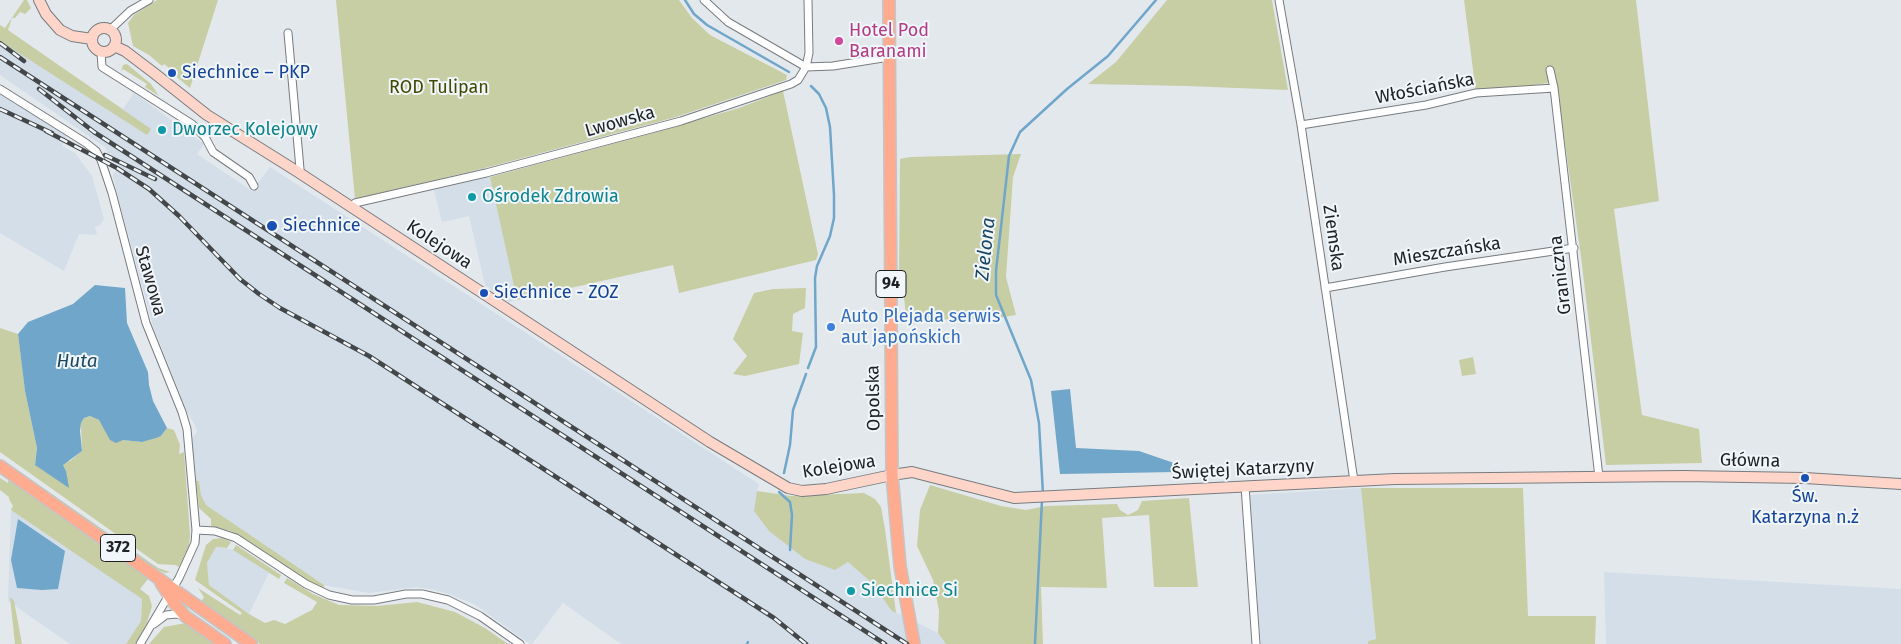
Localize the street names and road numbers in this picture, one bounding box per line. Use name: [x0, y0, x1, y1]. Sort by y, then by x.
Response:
street label: Włościańska: [1374, 69, 1476, 109]
street label: Lwowska: [583, 102, 657, 142]
street label: Ziemska: [1318, 203, 1348, 273]
street label: Kolejowa: [402, 216, 476, 274]
street label: Mieszczańska: [1392, 233, 1502, 271]
street label: Graniczna: [1545, 234, 1577, 316]
street label: Stawowa: [130, 244, 170, 318]
road number: 94: [876, 270, 906, 298]
street label: Opolska: [863, 365, 885, 431]
street label: Główna: [1720, 450, 1780, 472]
street label: Kolejowa: [801, 451, 877, 483]
street label: Świętej Katarzyny: [1171, 455, 1315, 485]
road number: 372: [100, 534, 136, 562]

